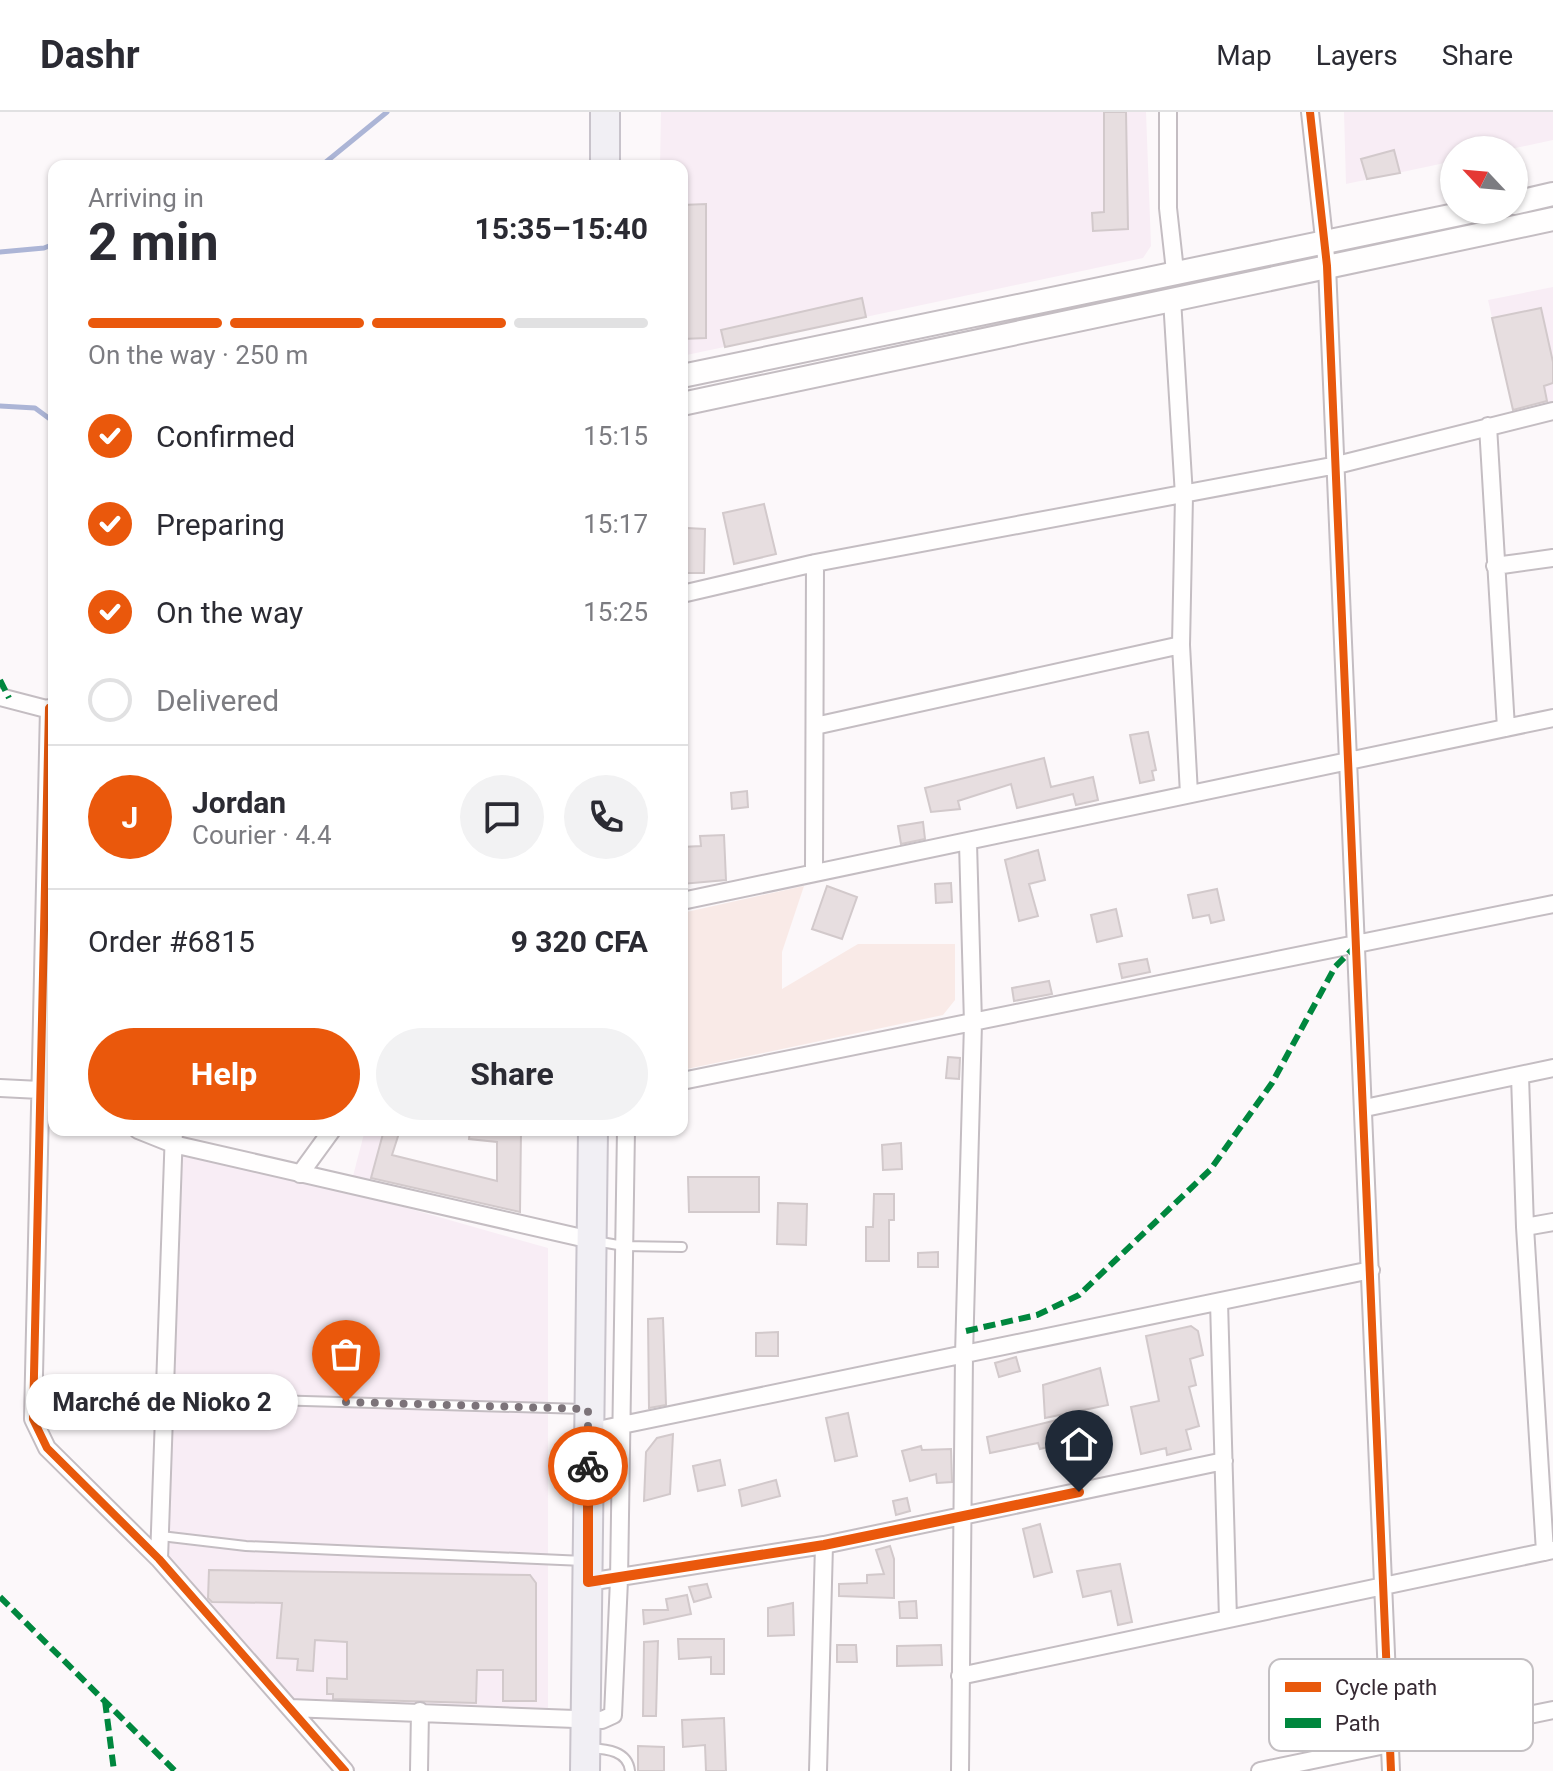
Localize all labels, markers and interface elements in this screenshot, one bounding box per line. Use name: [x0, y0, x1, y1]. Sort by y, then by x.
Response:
text: Dashr: [40, 33, 140, 77]
text: Map: [1216, 39, 1272, 72]
text: Layers: [1316, 39, 1398, 72]
text: Share: [1442, 39, 1513, 72]
north arrow: [1440, 136, 1528, 224]
map controls: [1440, 136, 1528, 224]
text: Arriving in: [88, 183, 204, 213]
text: 15:35–15:40: [474, 211, 648, 246]
text: 2 min: [88, 212, 219, 273]
text: On the way · 250 m: [88, 340, 308, 370]
icon: check: [88, 414, 132, 458]
text: Confirmed: [156, 419, 295, 454]
text: 15:15: [583, 421, 648, 451]
icon: check: [88, 502, 132, 546]
text: Preparing: [156, 507, 285, 542]
text: 15:17: [583, 509, 648, 539]
icon: check: [88, 590, 132, 634]
text: On the way: [156, 595, 303, 630]
text: 15:25: [583, 597, 648, 627]
text: Delivered: [156, 683, 279, 718]
button: chat: [460, 775, 544, 859]
button: phone: [564, 775, 648, 859]
text: Jordan: [192, 785, 286, 820]
text: J: [122, 800, 138, 835]
text: Courier · 4.4: [192, 820, 332, 850]
text: Order #6815: [88, 924, 255, 959]
text: 9 320 CFA: [511, 924, 648, 959]
button: Help: [88, 1028, 360, 1120]
button: Share: [376, 1028, 648, 1120]
pin: [312, 1320, 380, 1402]
icon: bag: [324, 1332, 368, 1376]
callout: Marché de Nioko 2: [26, 1374, 298, 1430]
text: Marché de Nioko 2: [52, 1387, 272, 1417]
pin: [1045, 1410, 1113, 1492]
icon: home: [1057, 1422, 1101, 1466]
courier: [548, 1426, 628, 1506]
icon: bike: [566, 1444, 610, 1488]
legend: [1269, 1659, 1533, 1751]
text: Cycle path: [1335, 1675, 1437, 1700]
text: Path: [1335, 1711, 1380, 1736]

